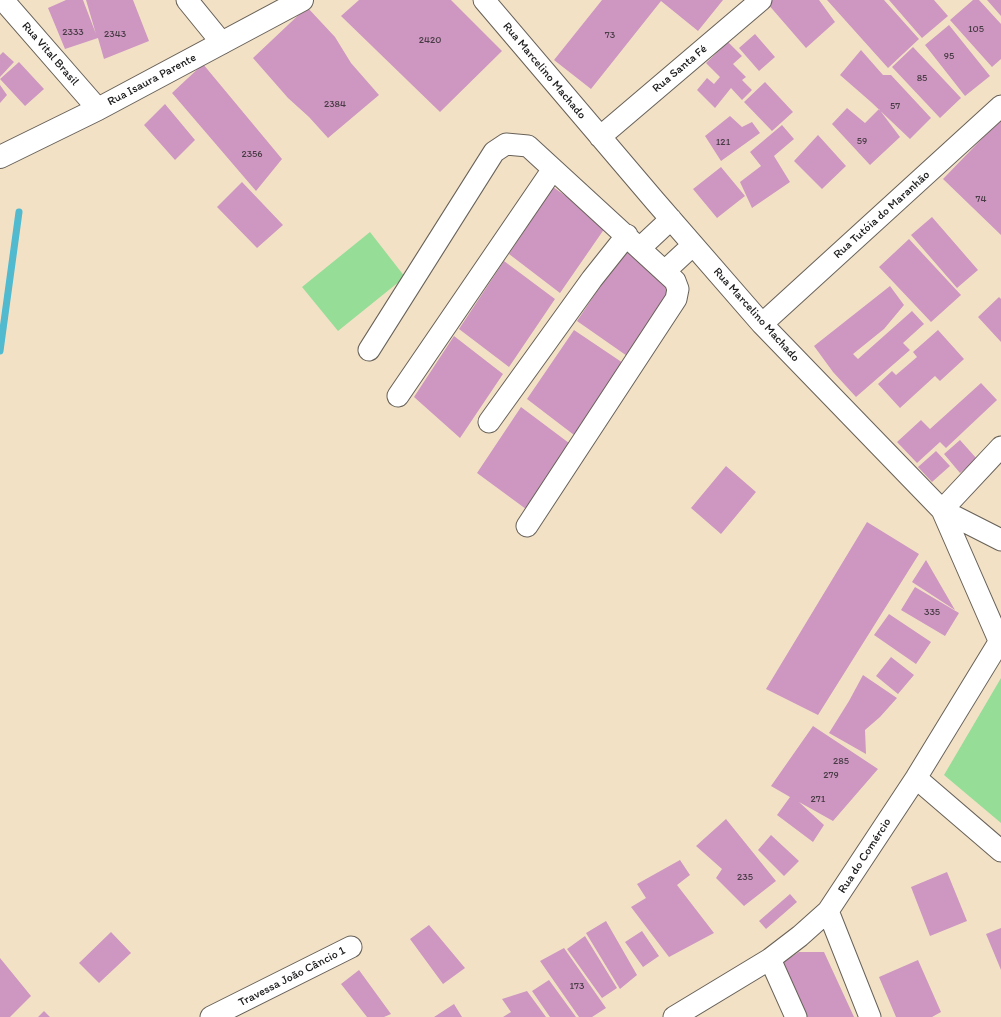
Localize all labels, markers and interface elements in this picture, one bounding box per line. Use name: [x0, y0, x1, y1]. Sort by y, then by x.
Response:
street label: Rua Vital Brasil: [18, 19, 82, 89]
street label: Rua Marcelino Machado: [499, 20, 589, 122]
house number: 105: [968, 23, 984, 35]
house number: 2333: [62, 26, 84, 38]
house number: 2343: [104, 28, 126, 40]
house number: 73: [605, 29, 615, 41]
house number: 2420: [419, 34, 441, 46]
street label: Rua Santa Fé: [650, 42, 710, 96]
house number: 95: [944, 50, 954, 62]
street label: Rua Isaura Parente: [105, 51, 199, 109]
house number: 85: [917, 72, 927, 84]
house number: 2384: [324, 98, 346, 110]
house number: 57: [890, 100, 900, 112]
house number: 59: [857, 135, 867, 147]
house number: 121: [716, 136, 730, 148]
house number: 2356: [241, 148, 263, 160]
street label: Rua Tutóia do Maranhão: [831, 168, 933, 262]
house number: 74: [976, 193, 986, 205]
street label: Rua Marcelino Machado: [710, 265, 802, 365]
house number: 335: [924, 606, 940, 618]
house number: 285: [833, 755, 849, 767]
house number: 279: [823, 769, 839, 781]
house number: 271: [811, 793, 825, 805]
street label: Rua do Comércio: [835, 816, 895, 896]
house number: 235: [737, 871, 753, 883]
street label: Travessa João Câncio 1: [236, 944, 348, 1010]
house number: 173: [569, 980, 585, 992]

